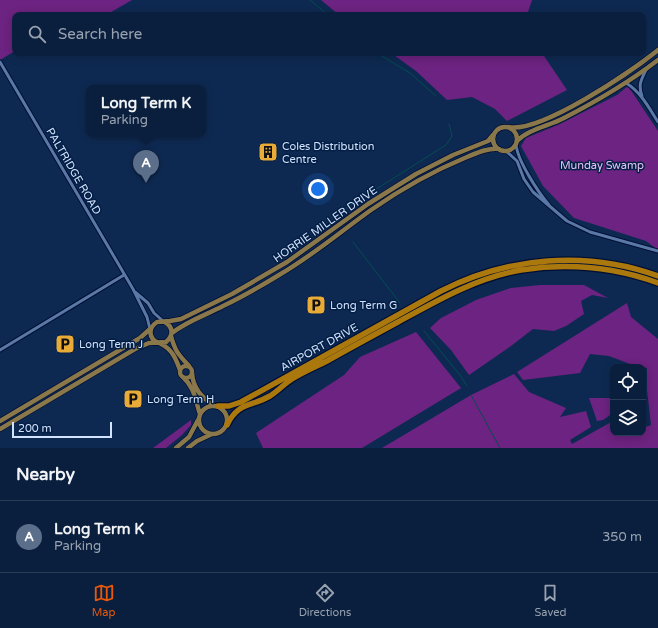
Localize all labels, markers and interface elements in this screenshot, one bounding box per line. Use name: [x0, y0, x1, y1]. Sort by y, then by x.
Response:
search box: [12, 12, 646, 56]
icon: search: [26, 23, 48, 45]
text: Search here: [58, 25, 142, 43]
popup: [86, 85, 206, 137]
text: Long Term K: [101, 94, 191, 112]
text: Parking: [101, 112, 148, 128]
street label: PALTRIDGE ROAD: [43, 126, 104, 217]
place label: Coles Distribution Centre: [282, 140, 375, 166]
building icon: Coles Distribution Centre: [257, 141, 279, 163]
pin: A: [133, 150, 159, 183]
park label: Munday Swamp: [560, 159, 644, 172]
your location: [308, 179, 328, 199]
street label: HORRIE MILLER DRIVE: [271, 184, 380, 265]
parking icon: Long Term G: [305, 294, 327, 316]
place label: Long Term G: [330, 299, 397, 312]
street label: AIRPORT DRIVE: [278, 321, 360, 374]
parking icon: Long Term J: [54, 333, 76, 355]
place label: Long Term J: [79, 338, 143, 351]
map controls: [610, 364, 646, 436]
button: locate: [610, 364, 646, 400]
parking icon: Long Term H: [122, 388, 144, 410]
place label: Long Term H: [147, 393, 214, 406]
button: layers: [610, 400, 646, 436]
scale bar: [12, 420, 112, 439]
text: 200 m: [18, 422, 52, 435]
text: Nearby: [16, 464, 75, 485]
text: Long Term K: [54, 520, 144, 538]
text: A: [24, 529, 34, 545]
text: 350 m: [602, 529, 642, 545]
text: Parking: [54, 538, 101, 554]
tab: Map: [92, 582, 115, 619]
tab: Directions: [299, 582, 351, 619]
tab: Saved: [535, 582, 566, 619]

